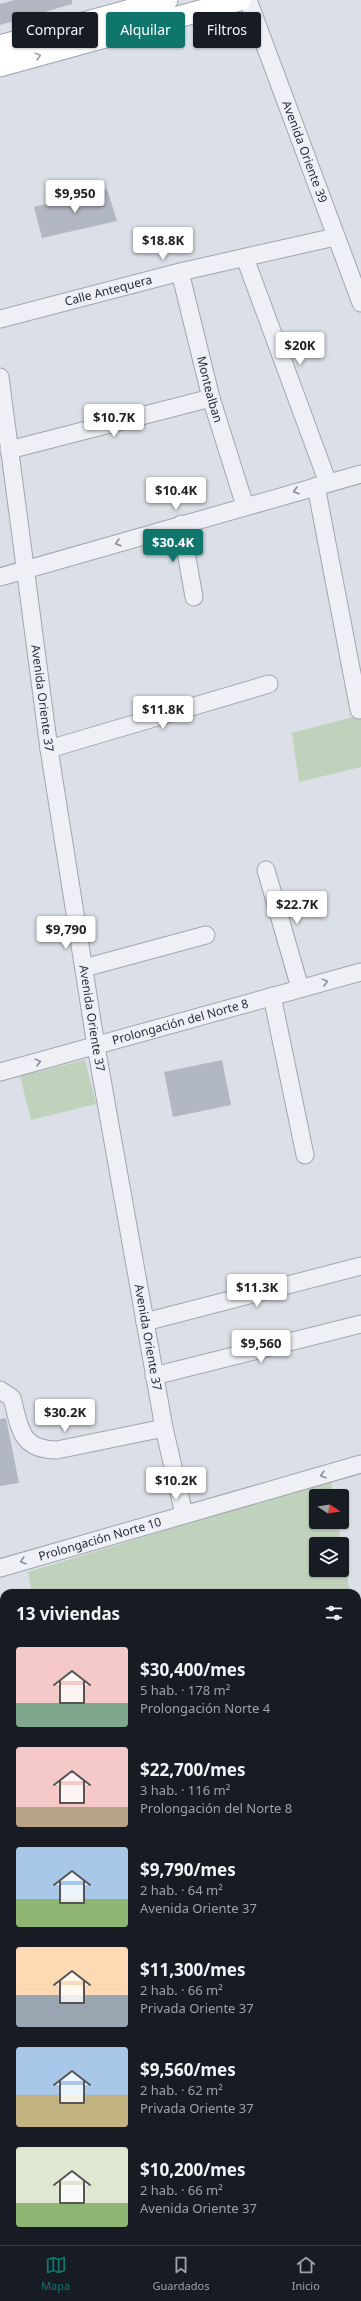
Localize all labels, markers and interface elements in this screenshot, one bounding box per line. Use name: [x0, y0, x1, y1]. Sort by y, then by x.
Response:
chip: Comprar: [12, 12, 98, 48]
chip: Alquilar: [106, 12, 185, 48]
chip: Filtros: [193, 12, 261, 48]
one-way arrow: [34, 52, 41, 61]
street label: Avenida Oriente 39: [278, 98, 332, 205]
pin: $9,950: [42, 180, 108, 214]
text: $9,950: [55, 184, 95, 202]
pin: $18.8K: [130, 227, 196, 261]
text: $18.8K: [142, 231, 184, 249]
street label: Calle Antequera: [63, 271, 154, 310]
pin: $20K: [276, 332, 324, 366]
text: $20K: [285, 336, 315, 354]
street label: Montealban: [193, 354, 227, 425]
pin: $10.7K: [81, 404, 147, 438]
text: $10.7K: [93, 408, 135, 426]
pin: $10.4K: [143, 477, 209, 511]
text: $10.4K: [155, 481, 197, 499]
one-way arrow: [293, 487, 300, 495]
pin: $30.4K: [140, 529, 206, 563]
text: $30.4K: [152, 533, 194, 551]
one-way arrow: [114, 538, 121, 547]
street label: Avenida Oriente 37: [27, 644, 58, 753]
pin: $11.8K: [130, 696, 196, 730]
text: $11.8K: [142, 700, 184, 718]
pin: $22.7K: [264, 891, 330, 925]
text: $22.7K: [276, 895, 318, 913]
pin: $9,790: [33, 916, 99, 950]
text: $9,790: [46, 920, 86, 938]
street label: Avenida Oriente 37: [75, 964, 109, 1073]
one-way arrow: [321, 978, 328, 987]
street label: Prolongación del Norte 8: [110, 995, 250, 1049]
one-way arrow: [34, 1058, 41, 1066]
pin: $11.3K: [224, 1274, 290, 1308]
text: $11.3K: [236, 1278, 278, 1296]
street label: Avenida Oriente 37: [131, 1283, 166, 1392]
pin: $9,560: [228, 1330, 294, 1364]
text: $9,560: [241, 1334, 281, 1352]
pin: $30.2K: [32, 1399, 98, 1433]
text: $30.2K: [44, 1403, 86, 1421]
pin: $10.2K: [143, 1467, 209, 1501]
one-way arrow: [320, 1470, 327, 1479]
text: $10.2K: [155, 1471, 197, 1489]
north arrow: [309, 1489, 349, 1529]
map controls: [309, 1489, 349, 1577]
street label: Prolongación Norte 10: [36, 1513, 163, 1565]
button: layers: [309, 1537, 349, 1577]
one-way arrow: [20, 1556, 27, 1565]
text: 13 viviendas: [16, 1602, 120, 1625]
icon: filters: [323, 1602, 345, 1624]
text: $30,400/mes: [140, 1658, 246, 1681]
icon: home: [48, 1663, 96, 1711]
text: 5 hab. · 178 m²: [140, 1681, 230, 1699]
text: Prolongación Norte 4: [140, 1699, 270, 1717]
text: $22,700/mes: [140, 1758, 246, 1781]
icon: home: [48, 1763, 96, 1811]
text: 3 hab. · 116 m²: [140, 1781, 230, 1799]
text: Prolongación del Norte 8: [140, 1799, 292, 1817]
text: $9,790/mes: [140, 1858, 236, 1881]
icon: home: [48, 1863, 96, 1911]
text: 2 hab. · 64 m²: [140, 1881, 223, 1899]
text: Avenida Oriente 37: [140, 1899, 257, 1917]
text: $11,300/mes: [140, 1958, 246, 1981]
icon: home: [48, 1963, 96, 2011]
text: 2 hab. · 66 m²: [140, 1981, 223, 1999]
text: Privada Oriente 37: [140, 1999, 254, 2017]
text: $9,560/mes: [140, 2058, 236, 2081]
icon: home: [48, 2063, 96, 2111]
text: 2 hab. · 62 m²: [140, 2081, 223, 2099]
text: Privada Oriente 37: [140, 2099, 254, 2117]
text: $10,200/mes: [140, 2158, 246, 2181]
icon: home: [48, 2163, 96, 2211]
text: 2 hab. · 66 m²: [140, 2181, 223, 2199]
text: Avenida Oriente 37: [140, 2199, 257, 2217]
tab: Mapa: [41, 2254, 70, 2293]
tab: Guardados: [152, 2254, 209, 2293]
tab: Inicio: [292, 2254, 320, 2293]

